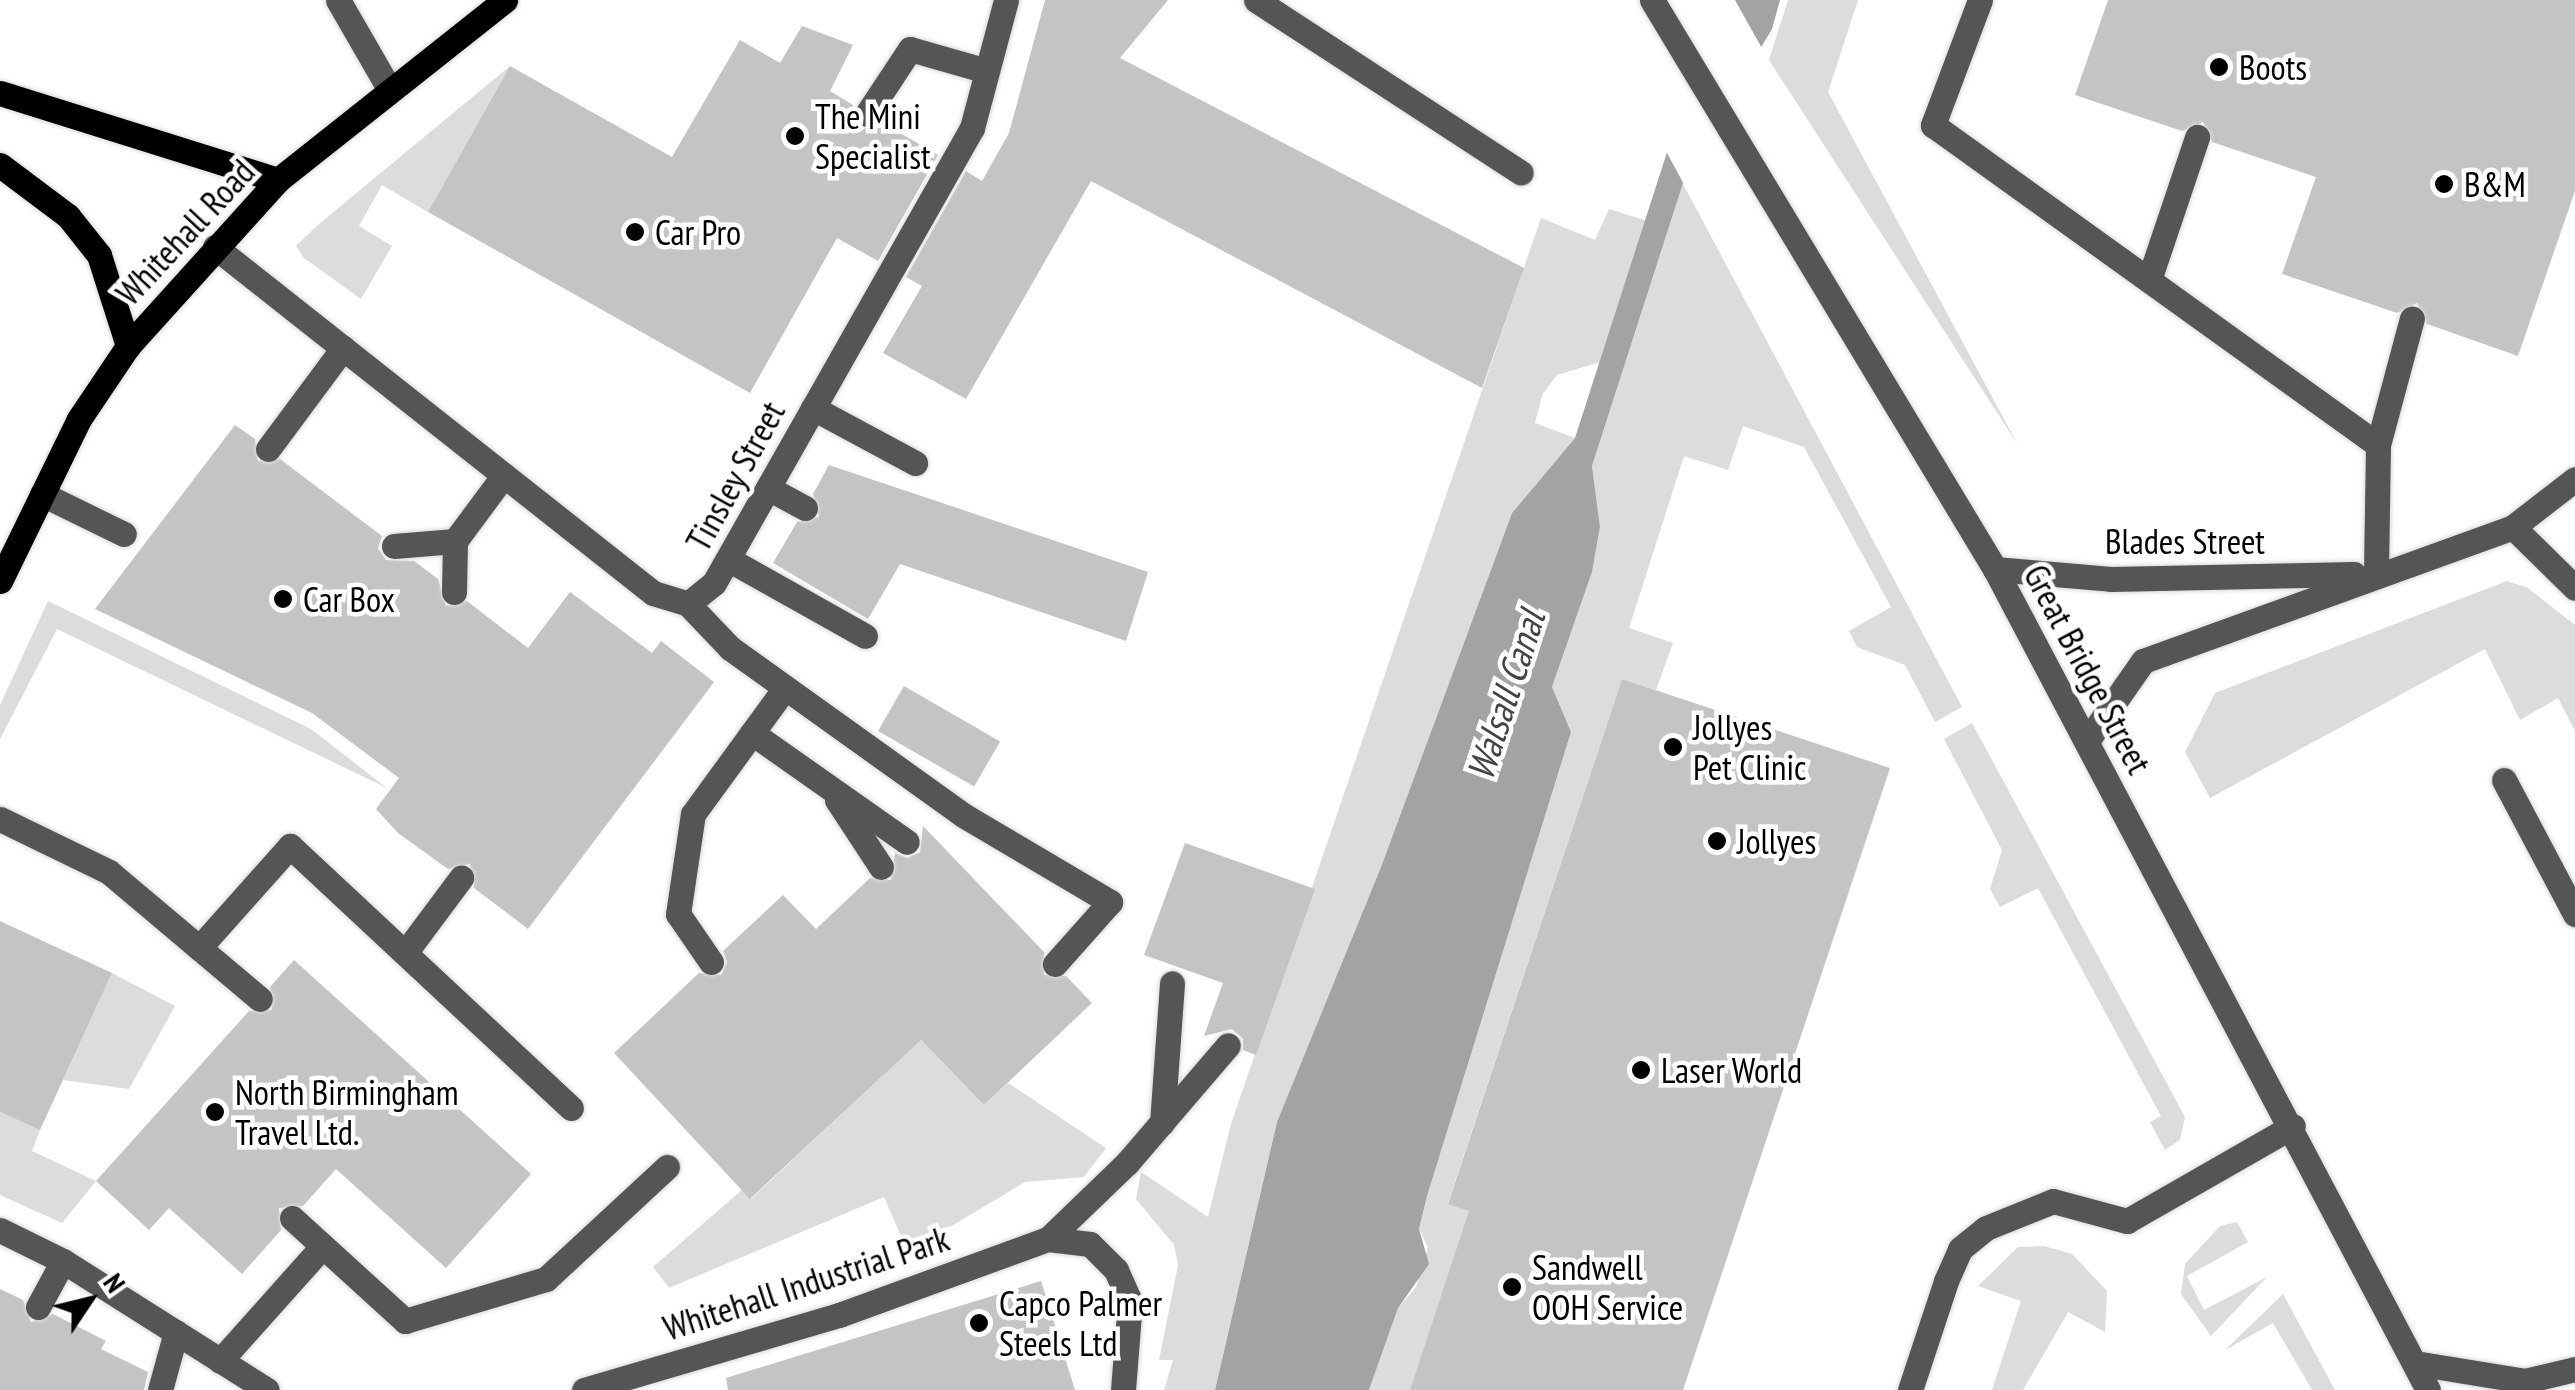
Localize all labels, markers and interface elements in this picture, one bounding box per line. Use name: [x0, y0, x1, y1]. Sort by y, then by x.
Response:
place label: Boots: [2239, 46, 2307, 88]
marker: Boots: [2208, 56, 2230, 78]
place label: The Mini Specialist: [815, 95, 931, 177]
marker: The Mini Specialist: [784, 125, 806, 147]
street label: Whitehall Road: [107, 151, 263, 313]
place label: B&M: [2464, 163, 2526, 205]
marker: B&M: [2433, 173, 2455, 195]
place label: Car Pro: [655, 211, 741, 253]
marker: Car Pro: [624, 221, 646, 243]
street label: Tinsley Street: [677, 393, 793, 559]
street label: Blades Street: [2105, 520, 2265, 562]
street label: Great Bridge Street: [2015, 557, 2161, 781]
place label: Car Box: [303, 578, 395, 620]
marker: Car Box: [272, 588, 294, 610]
water label: Walsall Canal: [1456, 605, 1554, 785]
place label: Jollyes Pet Clinic: [1693, 706, 1806, 788]
marker: Jollyes Pet Clinic: [1662, 736, 1684, 758]
place label: Jollyes: [1737, 820, 1816, 862]
marker: Jollyes: [1706, 830, 1728, 852]
place label: Laser World: [1661, 1049, 1803, 1091]
marker: Laser World: [1630, 1059, 1652, 1081]
place label: North Birmingham Travel Ltd.: [235, 1071, 459, 1153]
marker: North Birmingham Travel Ltd.: [204, 1101, 226, 1123]
street label: Whitehall Industrial Park: [658, 1217, 954, 1349]
place label: Sandwell OOH Service: [1532, 1246, 1683, 1328]
north arrow: [40, 1250, 140, 1350]
text: N: [95, 1266, 134, 1299]
marker: Sandwell OOH Service: [1501, 1276, 1523, 1298]
place label: Capco Palmer Steels Ltd: [999, 1282, 1162, 1364]
marker: Capco Palmer Steels Ltd: [968, 1312, 990, 1334]

